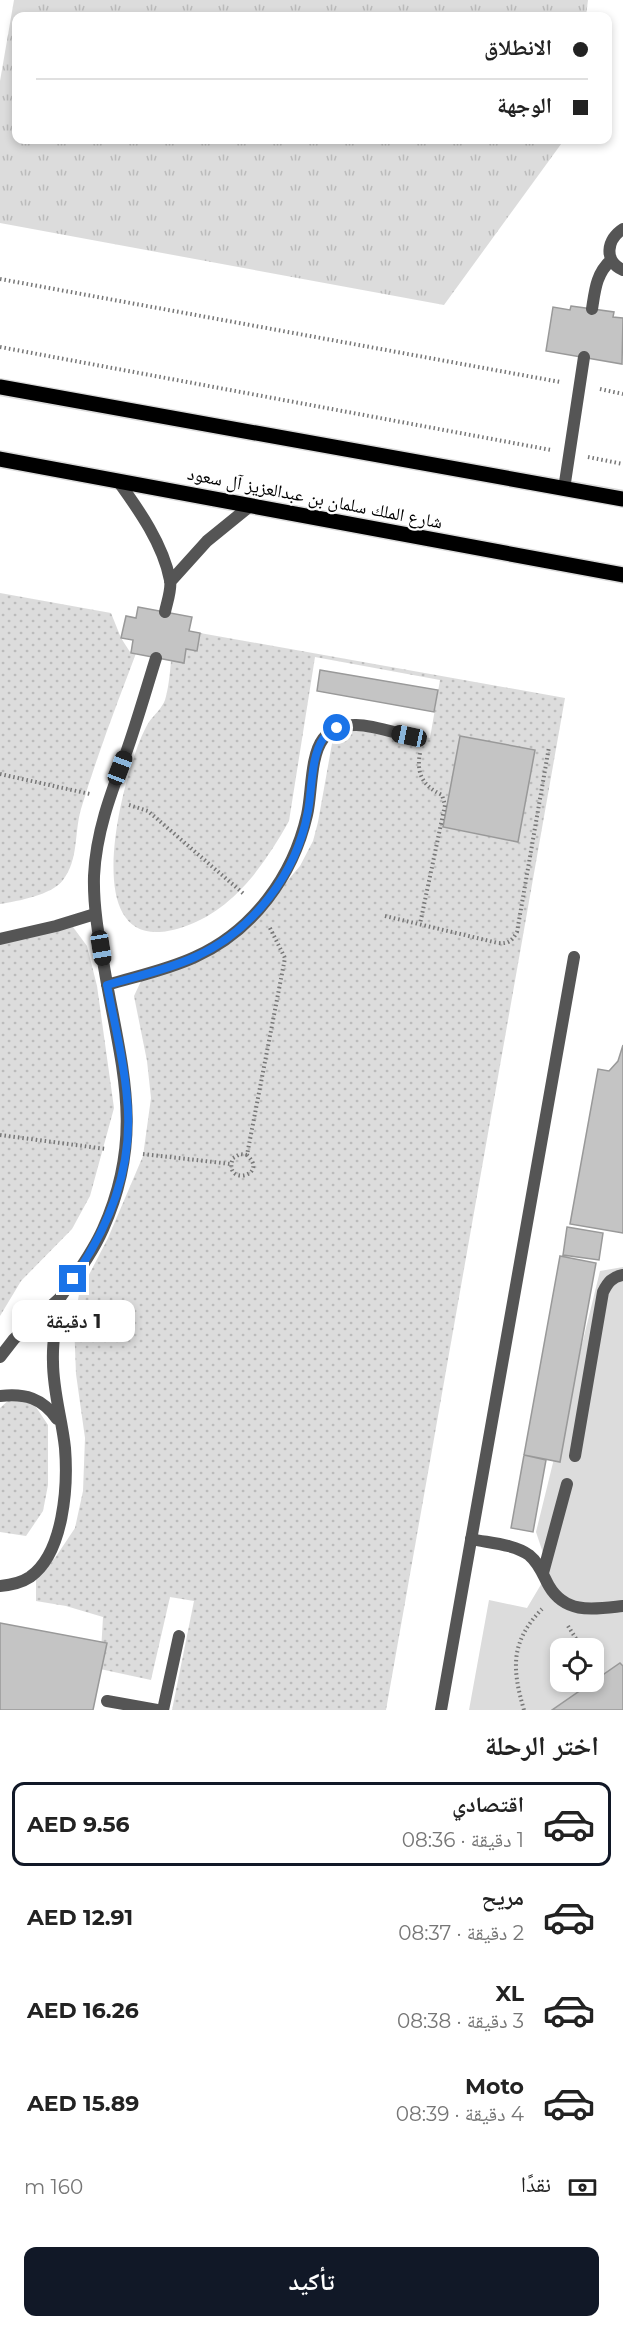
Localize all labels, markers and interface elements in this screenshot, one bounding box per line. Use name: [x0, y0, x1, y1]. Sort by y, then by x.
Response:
text: الانطلاق: [484, 34, 552, 61]
text: الوجهة: [497, 92, 552, 119]
street label: شارع الملك سلمان بن عبدالعزيز آل سعود: [186, 462, 444, 534]
route start: [323, 714, 350, 741]
car: [390, 723, 428, 749]
car: [105, 748, 135, 788]
car: [89, 929, 113, 967]
route end: [59, 1265, 86, 1292]
callout: 1 دقيقة: [11, 1300, 134, 1342]
text: 1 دقيقة: [46, 1309, 101, 1333]
map controls: [550, 1638, 604, 1692]
button: locate: [550, 1638, 604, 1692]
text: اختر الرحلة: [485, 1729, 599, 1762]
text: اقتصادي: [452, 1791, 524, 1818]
icon: car: [542, 1797, 596, 1851]
text: AED 9.56: [27, 1811, 130, 1838]
text: 1 دقيقة · 08:36: [402, 1828, 524, 1852]
text: مريح: [481, 1884, 524, 1911]
icon: car: [542, 1890, 596, 1944]
text: AED 12.91: [27, 1904, 133, 1931]
text: 2 دقيقة · 08:37: [398, 1921, 524, 1945]
text: XL: [495, 1980, 524, 2007]
icon: car: [542, 1983, 596, 2037]
text: AED 16.26: [27, 1997, 139, 2024]
text: 3 دقيقة · 08:38: [397, 2009, 524, 2033]
text: Moto: [465, 2073, 524, 2100]
icon: car: [542, 2076, 596, 2130]
text: AED 15.89: [27, 2090, 139, 2117]
text: 4 دقيقة · 08:39: [396, 2102, 524, 2126]
text: نقدًا: [521, 2171, 551, 2198]
icon: cash: [566, 2171, 599, 2204]
text: 160 m: [24, 2175, 83, 2199]
button: تأكيد: [24, 2247, 599, 2316]

